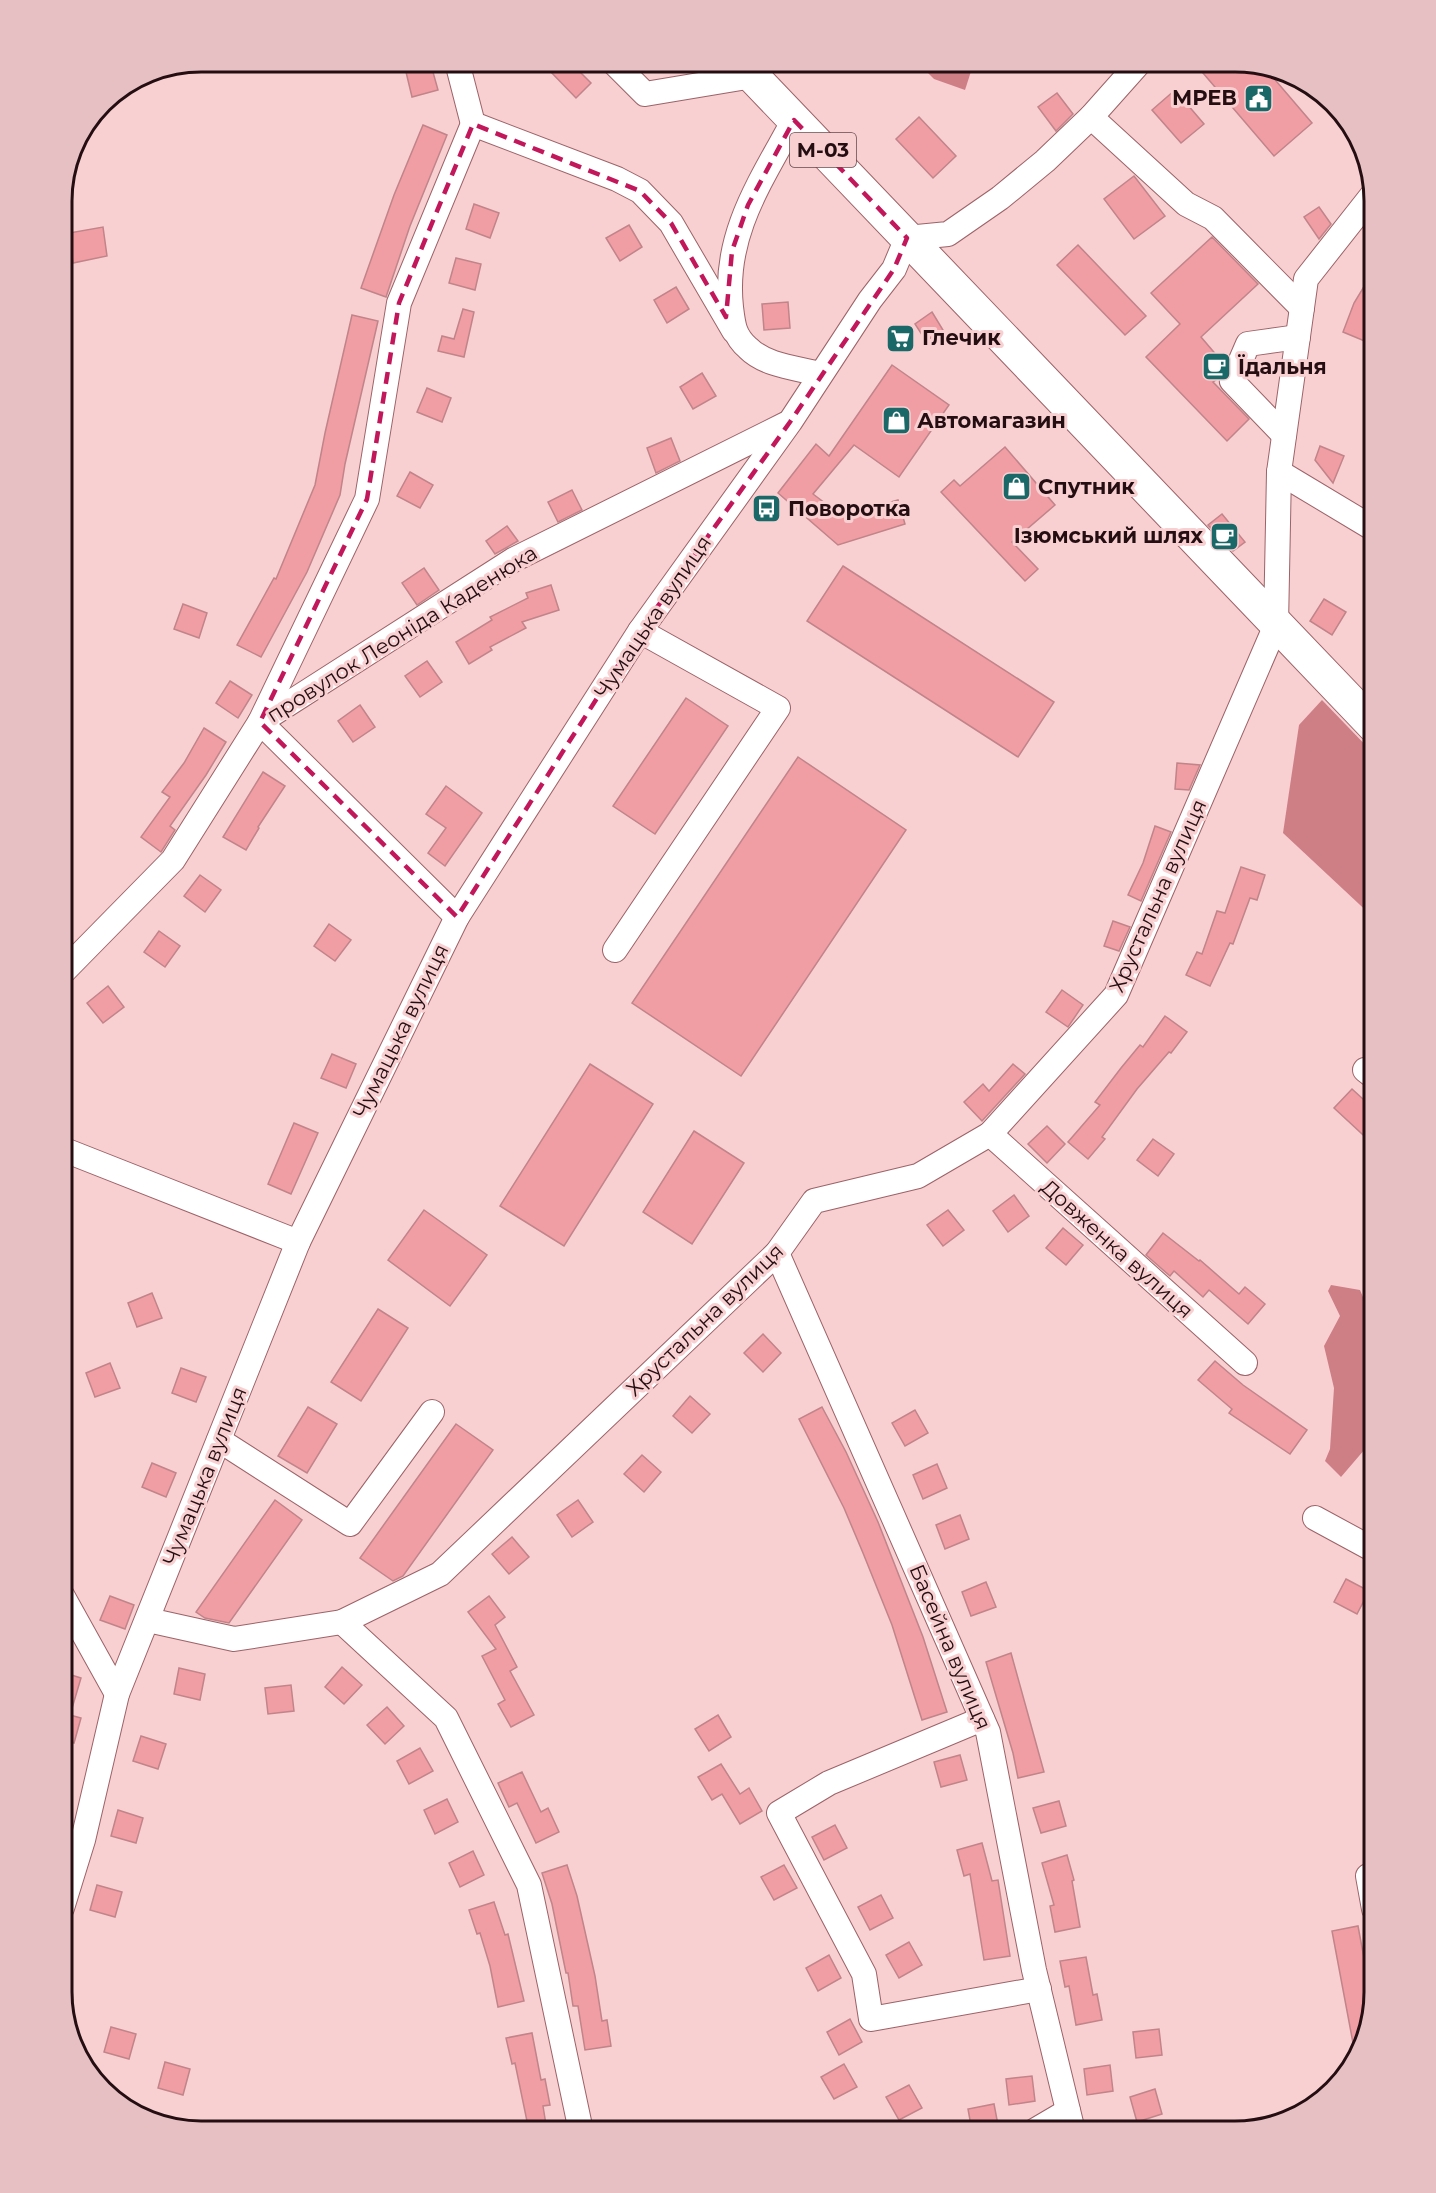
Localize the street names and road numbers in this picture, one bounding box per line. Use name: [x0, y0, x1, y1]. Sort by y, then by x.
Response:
road number: М-03: [790, 133, 856, 167]
street label: Чумацька вулиця: [589, 531, 716, 703]
street label: провулок Леоніда Каденюка: [262, 540, 542, 727]
street label: Хрустальна вулиця: [1104, 795, 1211, 996]
street label: Чумацька вулиця: [348, 940, 453, 1122]
street label: Довженка вулиця: [1036, 1174, 1198, 1323]
street label: Хрустальна вулиця: [621, 1238, 788, 1401]
street label: Чумацька вулиця: [157, 1383, 252, 1569]
street label: Басейна вулиця: [904, 1560, 997, 1733]

